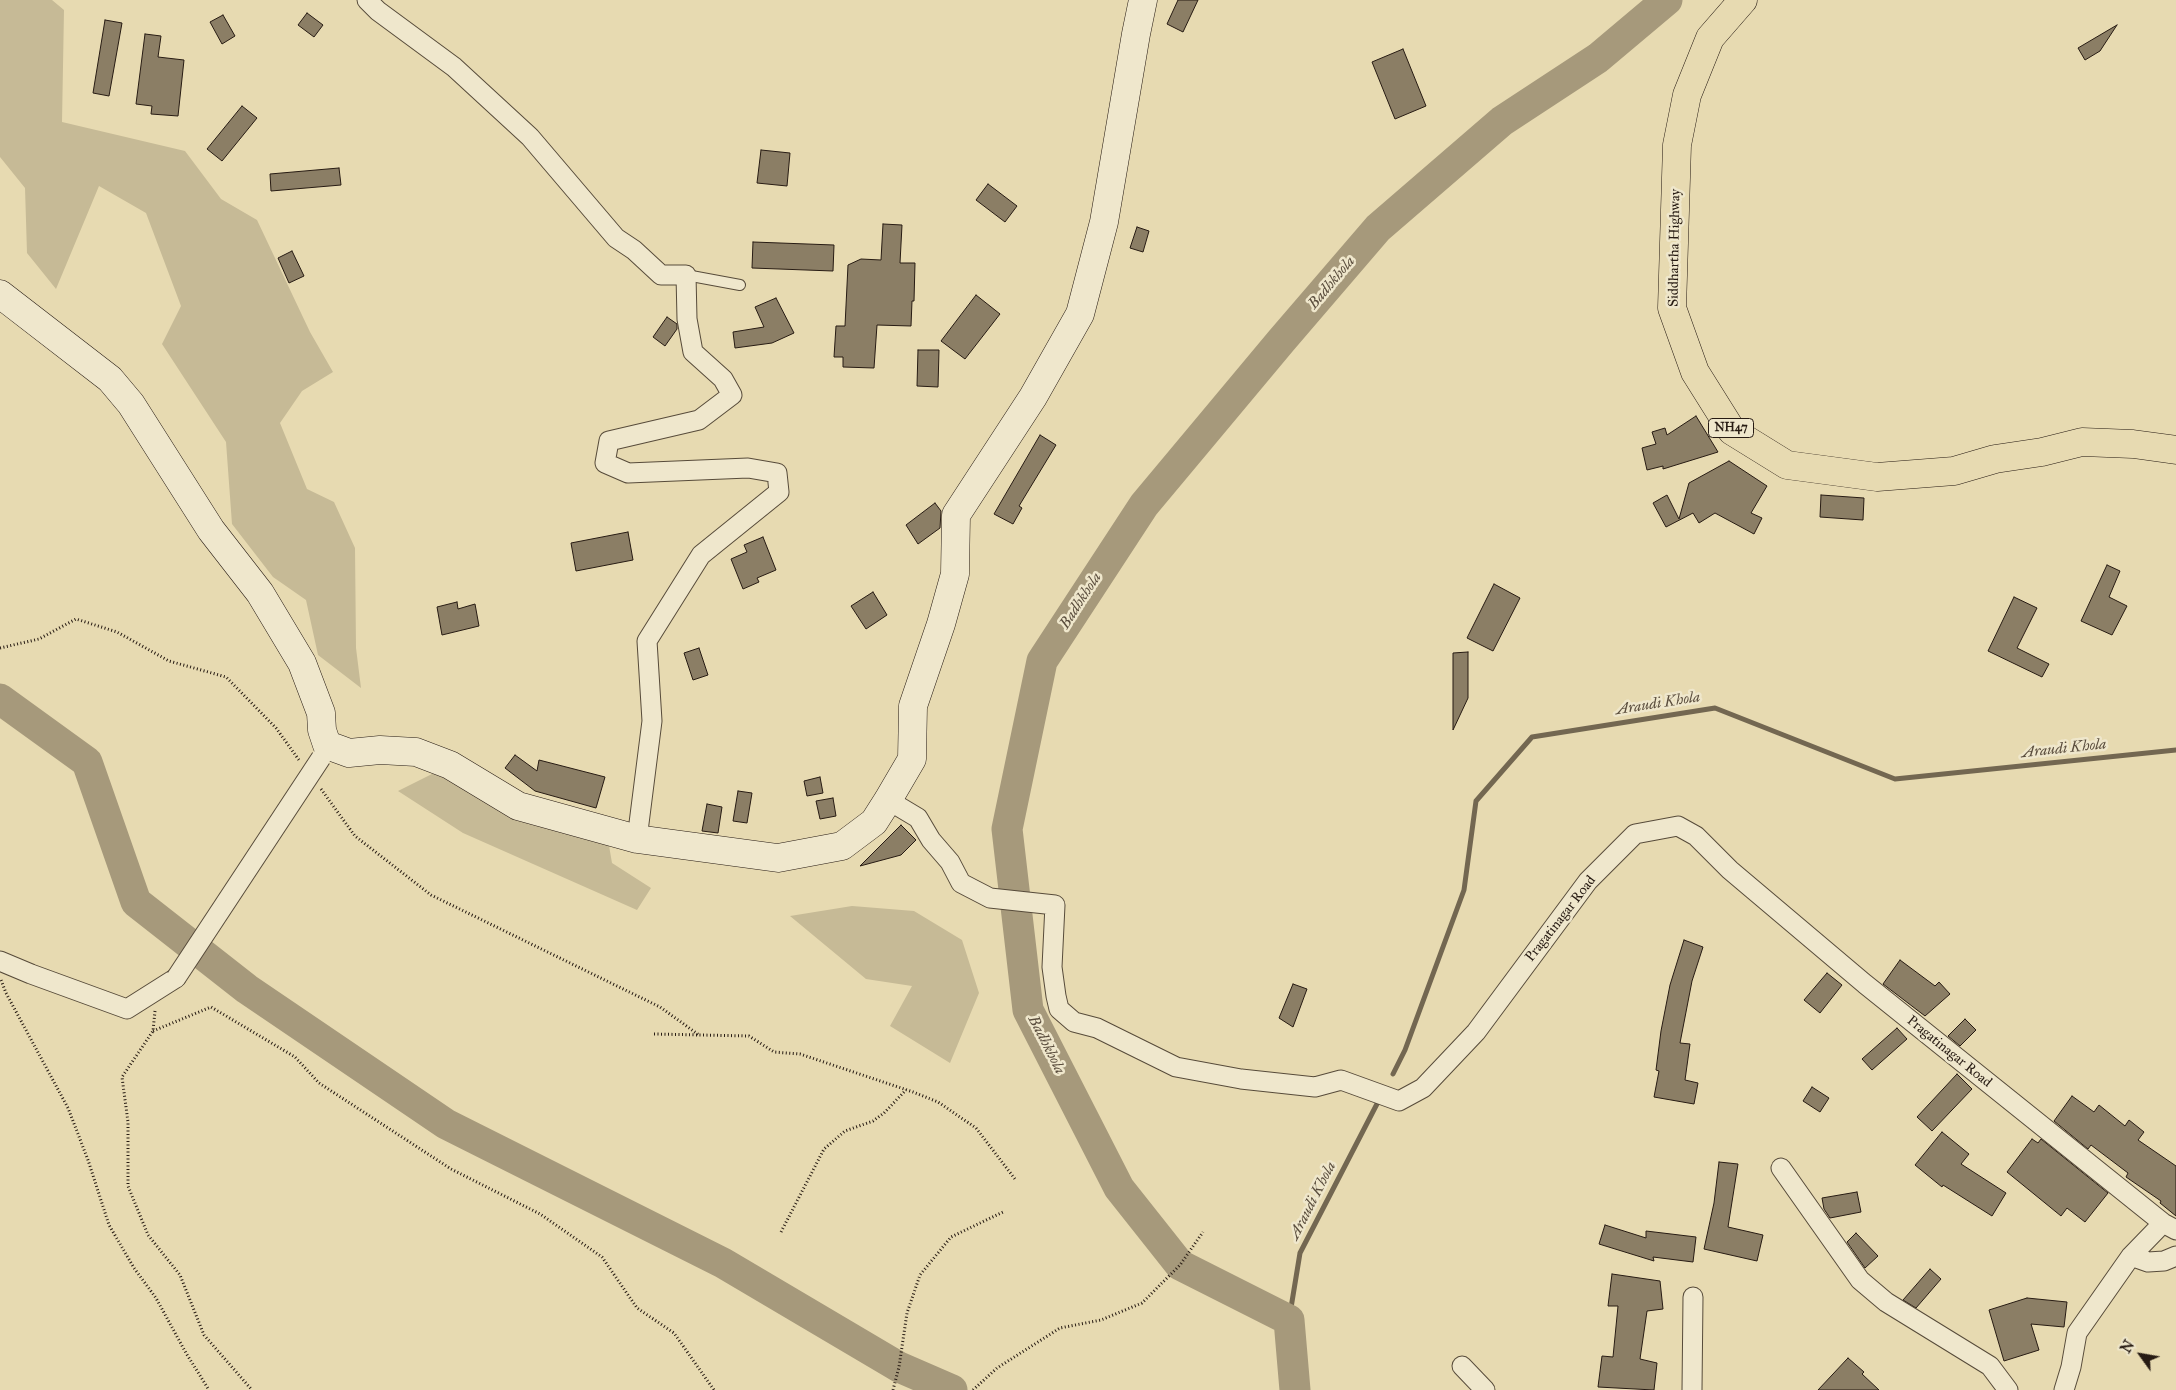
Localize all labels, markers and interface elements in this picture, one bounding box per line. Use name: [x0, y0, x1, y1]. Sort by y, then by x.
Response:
street label: Siddhartha Highway: [1666, 189, 1684, 307]
water label: Badhkhola: [1305, 253, 1359, 313]
road number: NH47: [1708, 418, 1754, 438]
water label: Badhkhola: [1056, 570, 1106, 632]
water label: Araudi Khola: [1615, 688, 1701, 720]
water label: Araudi Khola: [2021, 736, 2107, 762]
street label: Pragatinagar Road: [1522, 873, 1600, 965]
water label: Badhkhola: [1024, 1013, 1068, 1077]
street label: Pragatinagar Road: [1903, 1013, 1995, 1091]
water label: Araudi Khola: [1286, 1159, 1340, 1243]
north arrow: [2116, 1330, 2166, 1380]
text: N: [2118, 1337, 2138, 1356]

